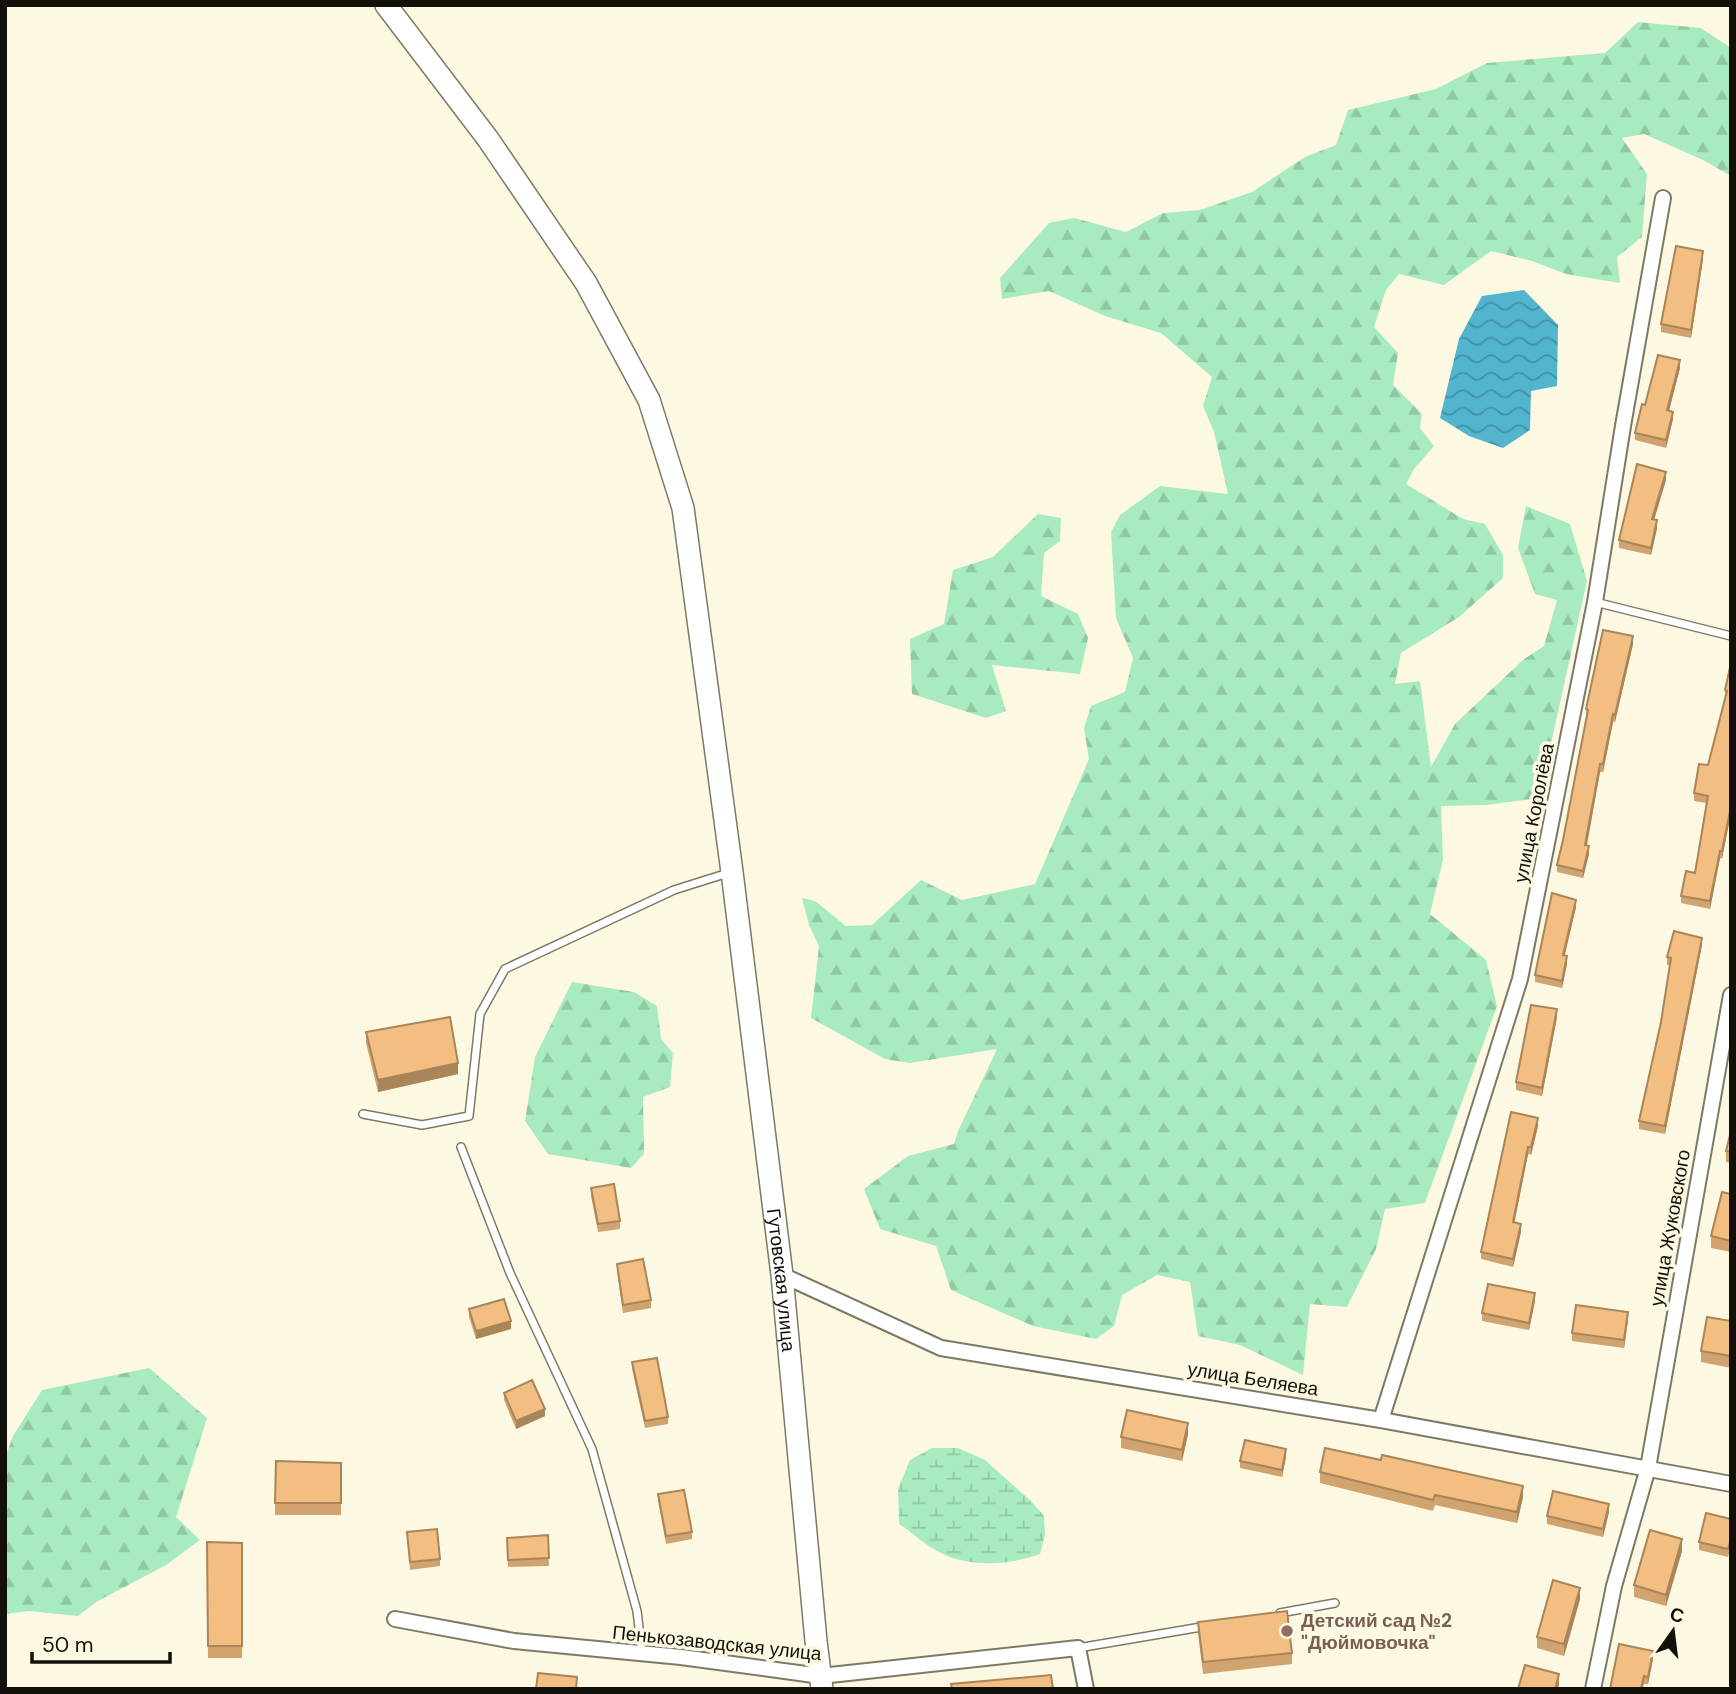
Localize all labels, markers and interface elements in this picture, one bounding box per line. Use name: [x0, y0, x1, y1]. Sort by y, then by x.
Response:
street label: улица Королёва: [1508, 741, 1560, 885]
street label: улица Жуковского: [1644, 1148, 1696, 1308]
street label: Гутовская улица: [761, 1207, 802, 1353]
street label: улица Беляева: [1186, 1356, 1321, 1402]
north arrow: [1638, 1596, 1708, 1666]
text: С: [1667, 1601, 1687, 1629]
place label: Детский сад №2 "Дюймовочка": [1301, 1608, 1452, 1655]
scale bar: [32, 1620, 170, 1664]
street label: Пенькозаводская улица: [611, 1620, 823, 1666]
marker: Детский сад №2 "Дюймовочка": [1279, 1623, 1295, 1639]
text: 50 m: [42, 1631, 93, 1659]

